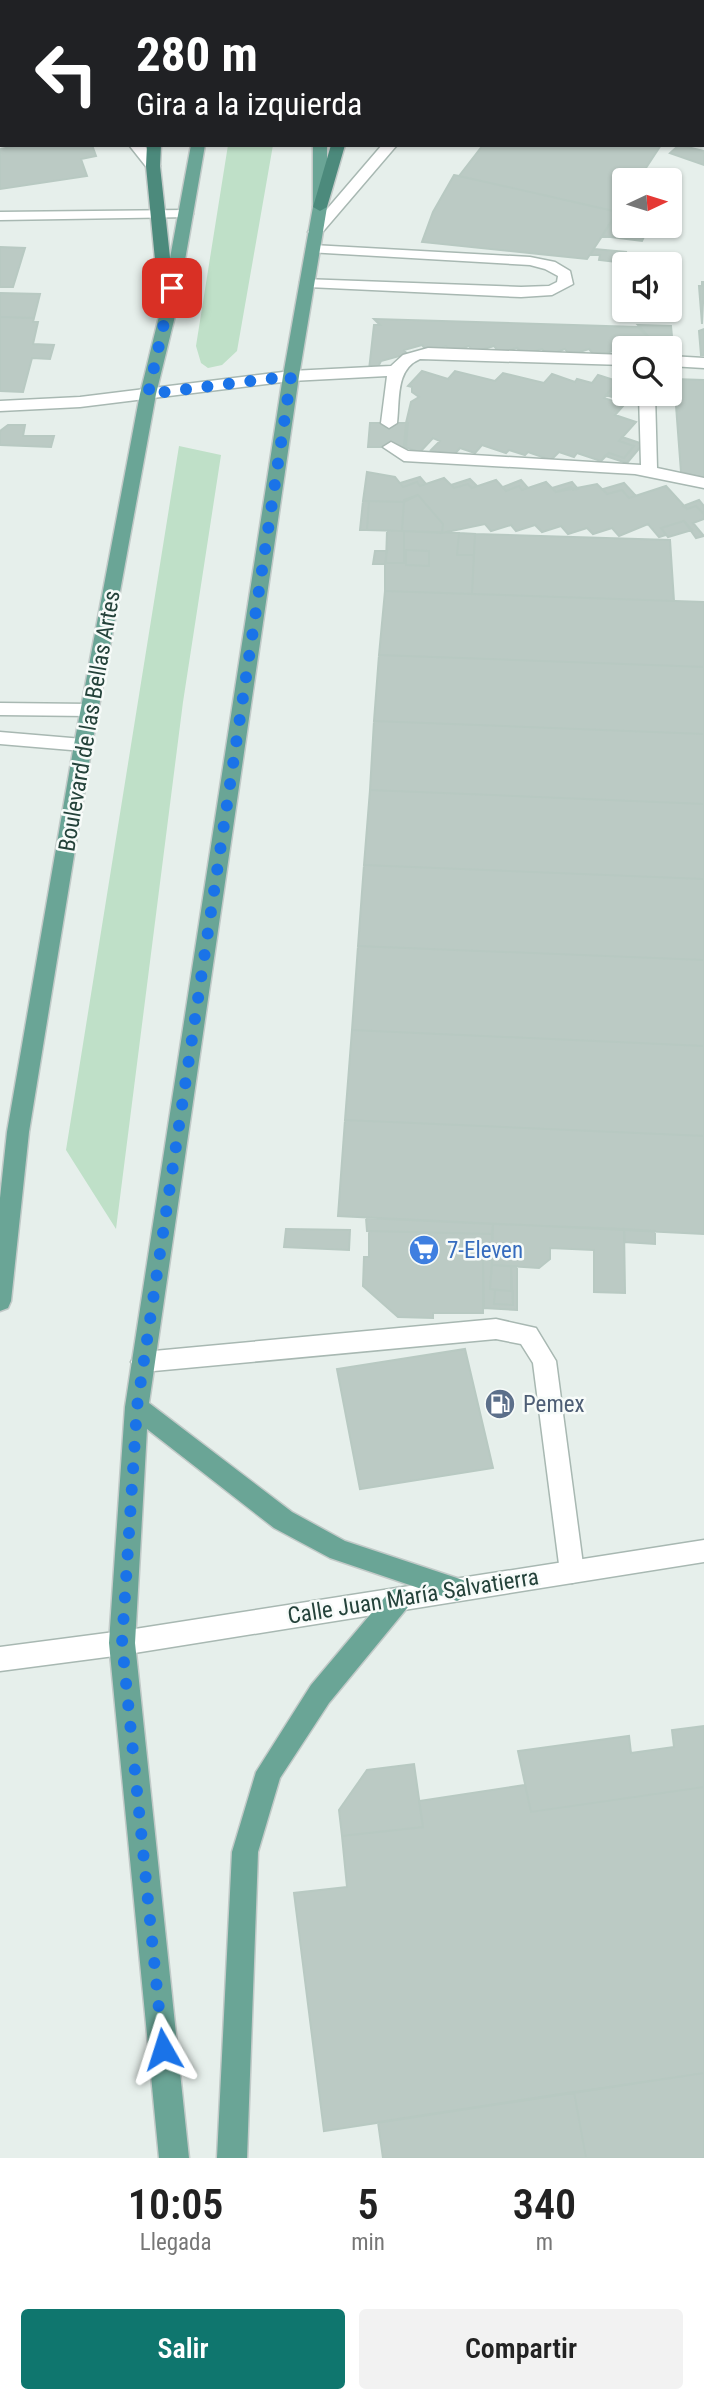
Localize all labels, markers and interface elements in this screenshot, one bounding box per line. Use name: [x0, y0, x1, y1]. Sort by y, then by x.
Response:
text: 280 m: [136, 26, 258, 83]
icon: left: [21, 28, 112, 119]
text: Gira a la izquierda: [136, 85, 362, 123]
north arrow: [612, 168, 682, 238]
map controls: [612, 168, 682, 406]
button: sound: [612, 252, 682, 322]
pin: [142, 258, 202, 318]
icon: arrive: [153, 269, 191, 307]
button: search: [612, 336, 682, 406]
street label: Boulevard de las Bellas Artes: [53, 589, 126, 854]
supermarket icon: 7-Eleven: [407, 1233, 441, 1267]
place label: 7-Eleven: [447, 1237, 523, 1264]
fuel station icon: Pemex: [483, 1387, 517, 1421]
place label: Pemex: [523, 1391, 585, 1418]
street label: Calle Juan María Salvatierra: [286, 1563, 541, 1630]
position arrow: [126, 2012, 200, 2086]
text: 10:05: [128, 2180, 223, 2229]
text: 5: [358, 2180, 379, 2229]
text: 340: [513, 2180, 576, 2229]
text: Llegada: [140, 2229, 212, 2256]
text: min: [351, 2229, 385, 2256]
text: m: [536, 2229, 553, 2256]
button: Salir: [21, 2309, 345, 2389]
button: Compartir: [359, 2309, 683, 2389]

